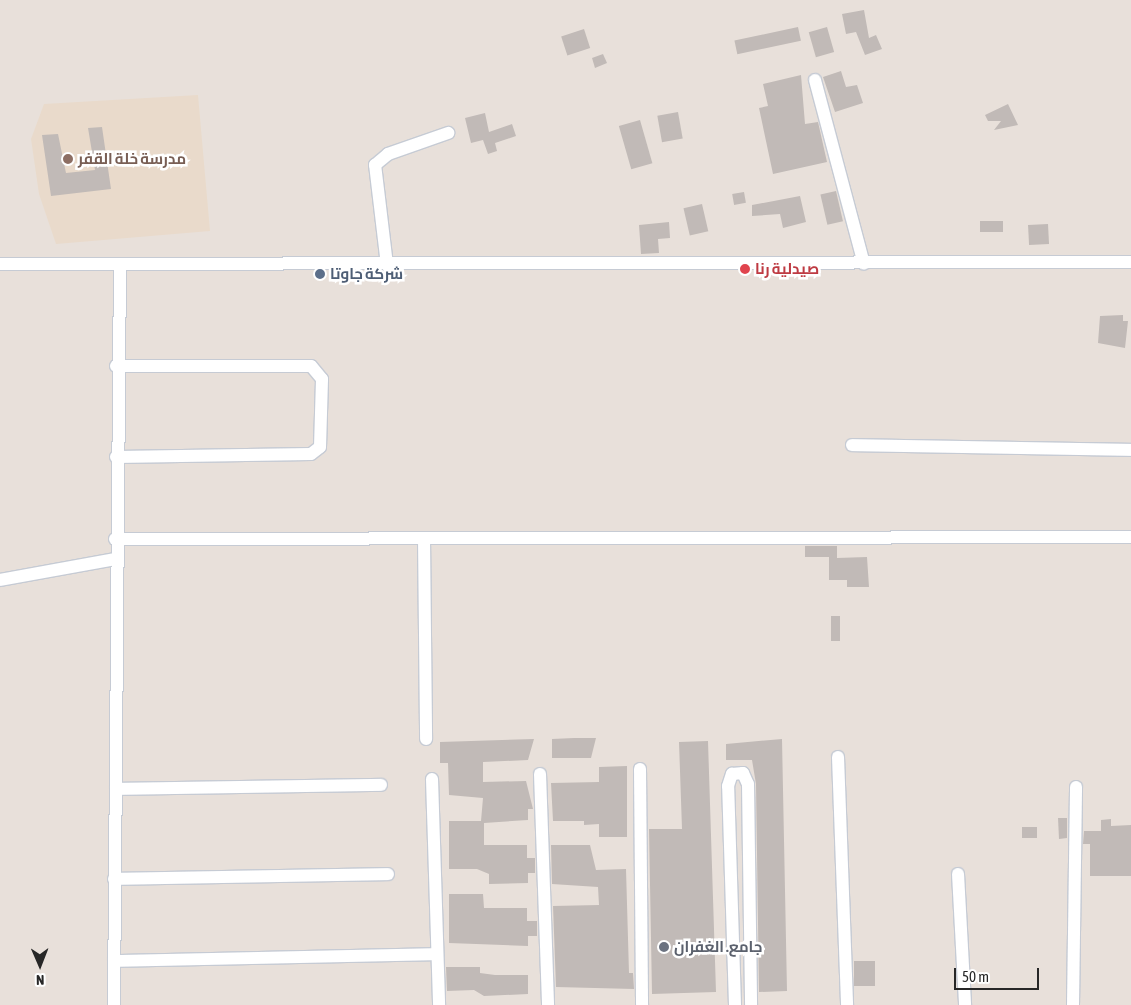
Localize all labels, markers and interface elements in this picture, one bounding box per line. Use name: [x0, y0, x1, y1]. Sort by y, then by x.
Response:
place label: مدرسة خلة القفر: [78, 150, 186, 168]
marker: مدرسة خلة القفر: [62, 153, 74, 165]
place label: صيدلية رنا: [755, 260, 819, 278]
marker: صيدلية رنا: [739, 263, 751, 275]
place label: شركة جاوتا: [330, 265, 403, 283]
marker: شركة جاوتا: [314, 268, 326, 280]
place label: جامع. الغفران: [674, 938, 762, 956]
north arrow: [15, 940, 65, 990]
marker: جامع. الغفران: [658, 941, 670, 953]
scale bar: [956, 958, 1041, 990]
text: 50 m: [962, 968, 989, 985]
text: N: [36, 972, 45, 988]

